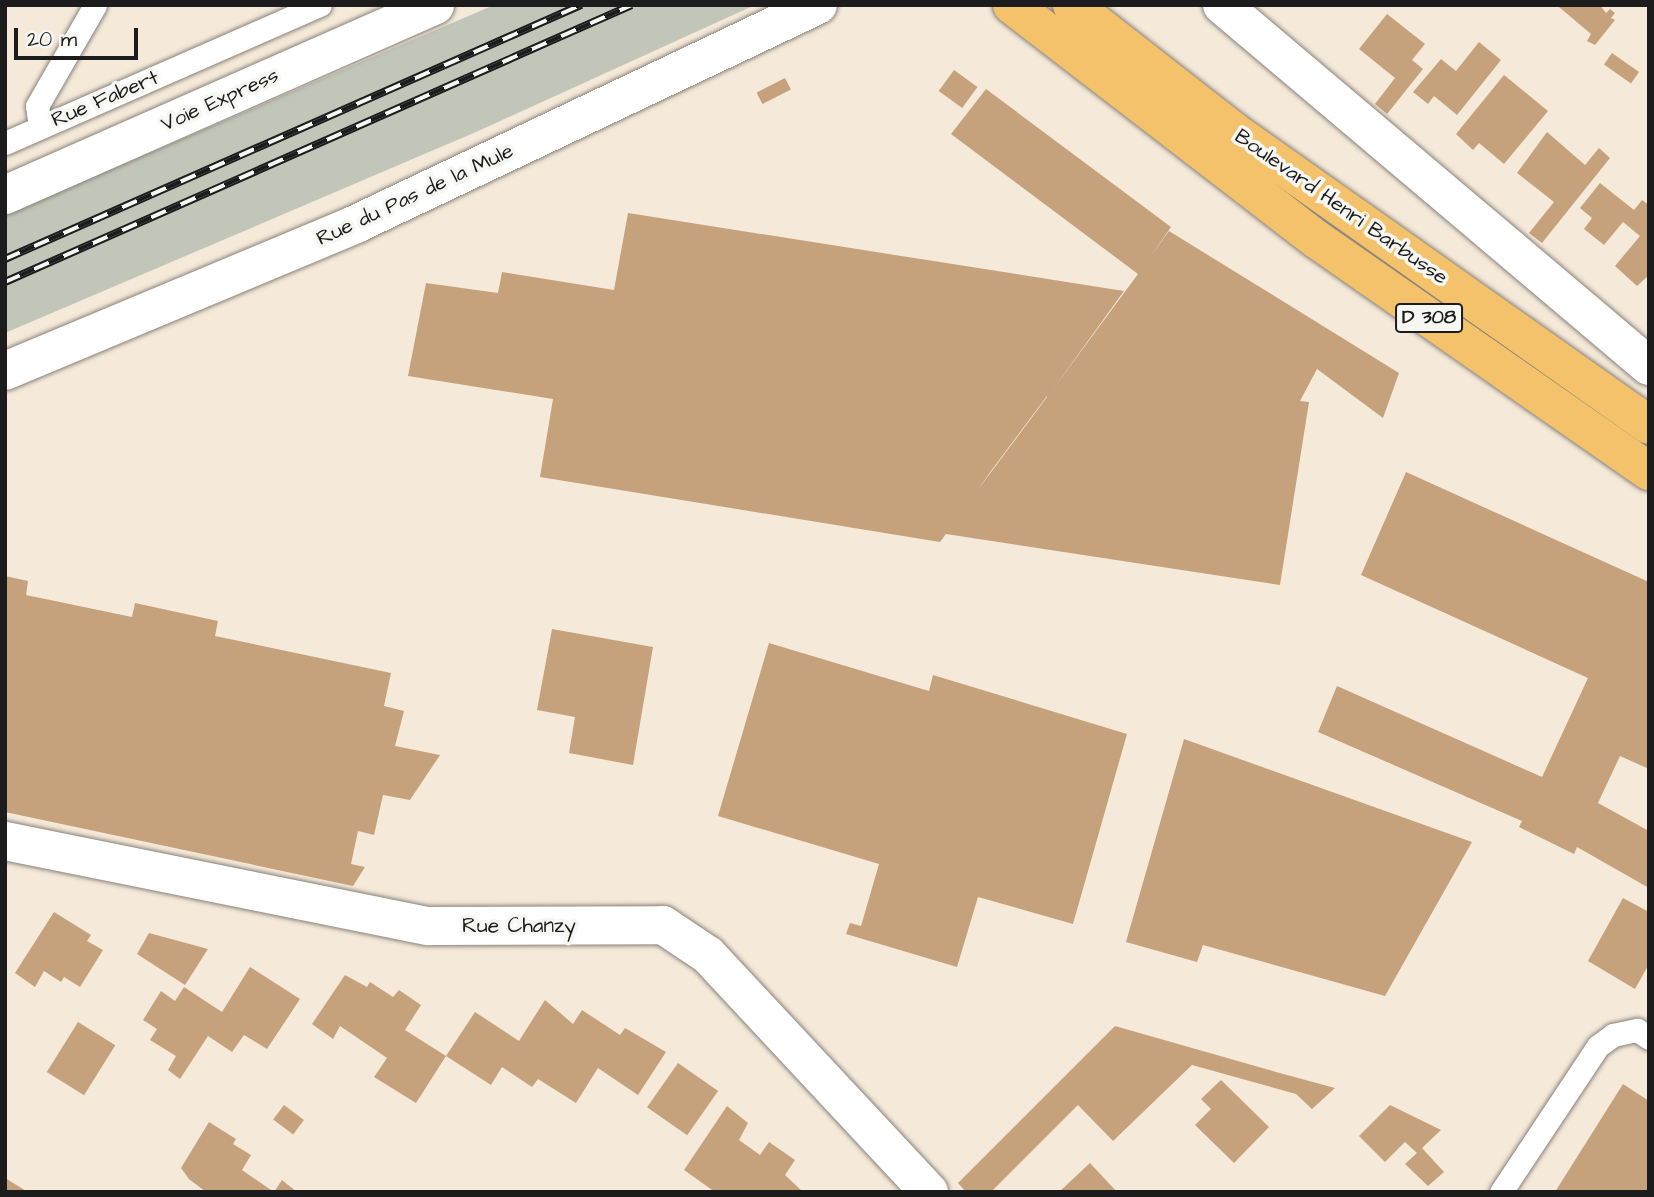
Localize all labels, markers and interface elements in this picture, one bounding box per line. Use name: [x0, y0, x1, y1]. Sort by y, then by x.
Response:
scale bar: [18, 14, 142, 58]
text: 20 m: [27, 25, 77, 54]
street label: Voie Express: [157, 63, 283, 137]
street label: Rue Fabert: [48, 65, 162, 133]
street label: Boulevard Henri Barbusse: [1230, 124, 1452, 290]
street label: Rue du Pas de la Mule: [313, 138, 517, 252]
road number: D 308: [1394, 302, 1464, 334]
street label: Rue Chanzy: [462, 913, 576, 939]

